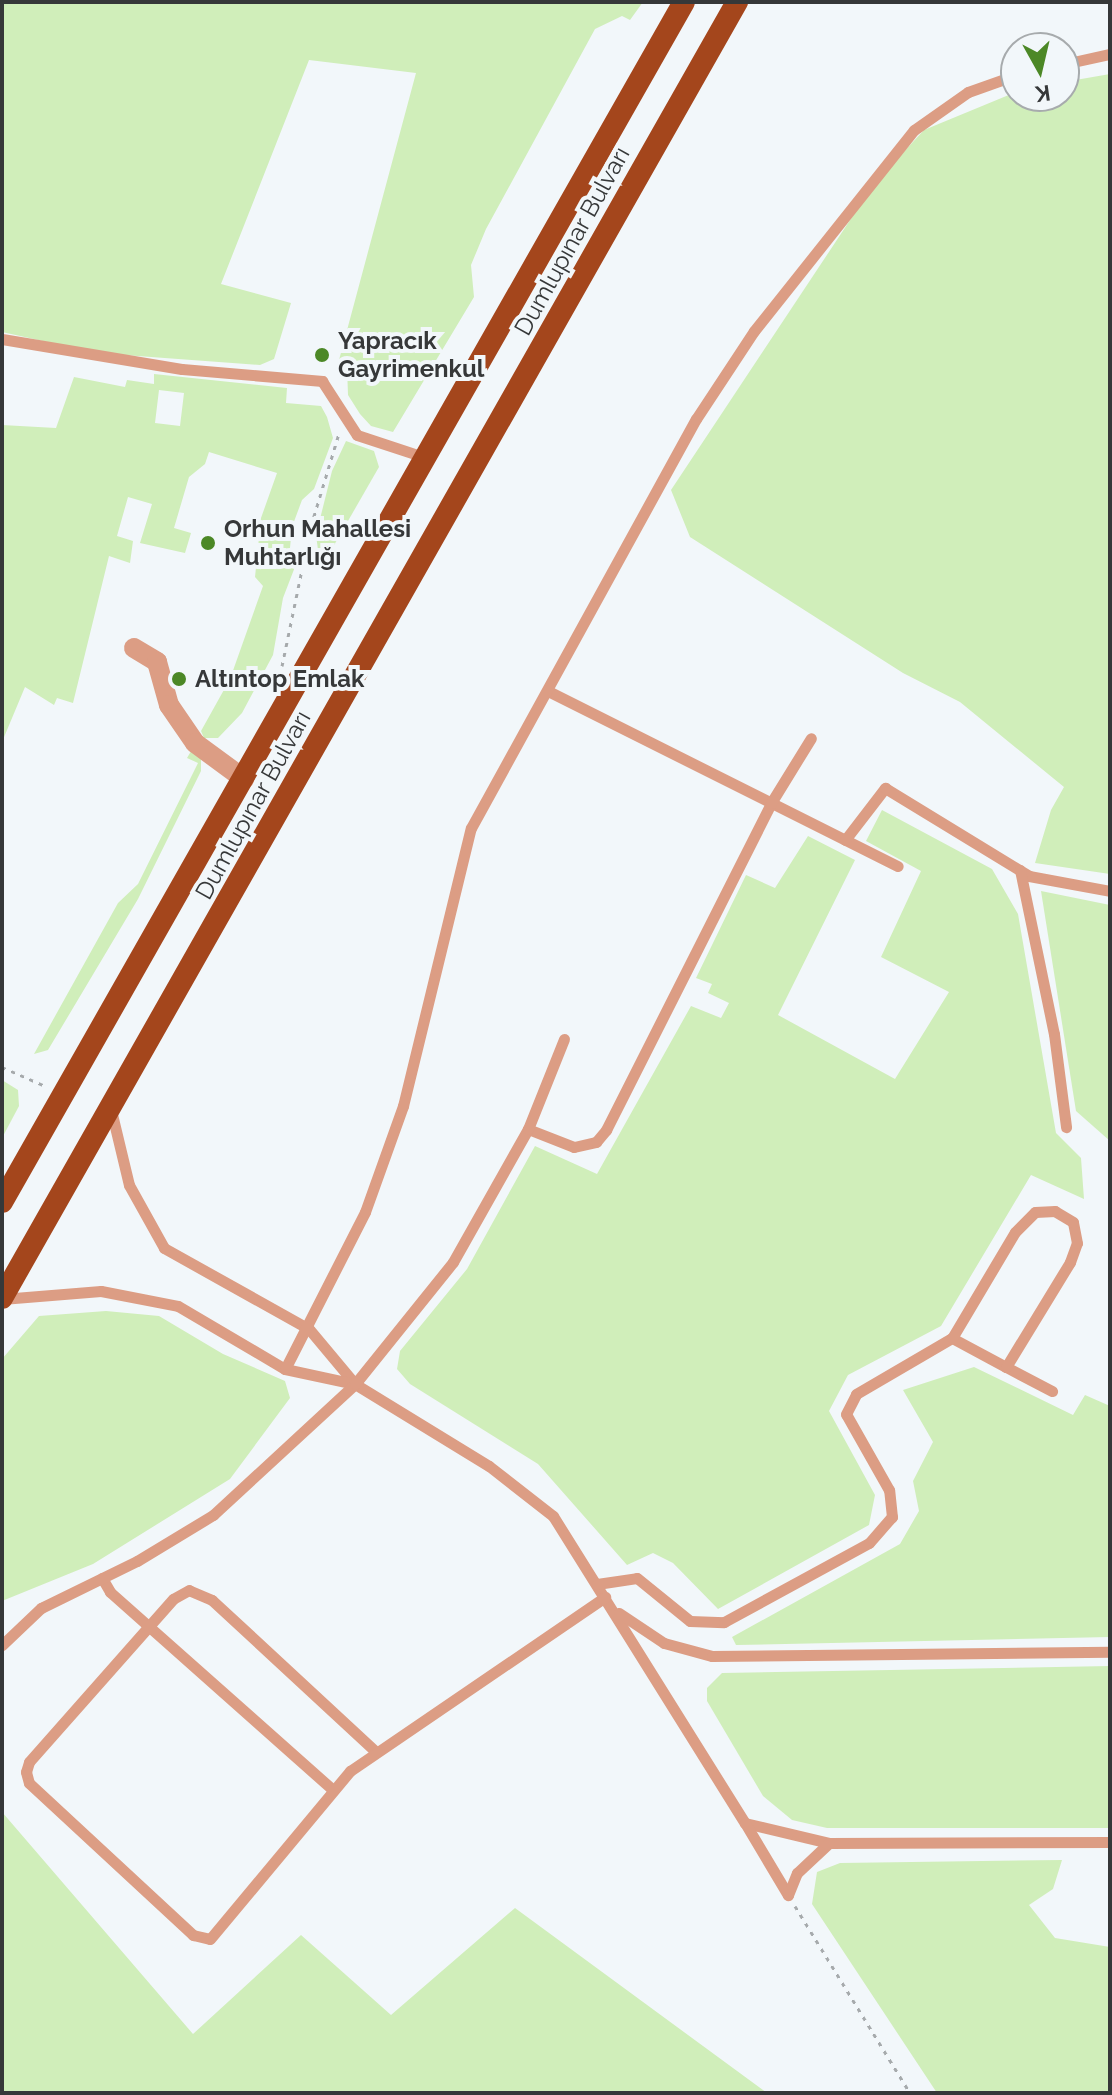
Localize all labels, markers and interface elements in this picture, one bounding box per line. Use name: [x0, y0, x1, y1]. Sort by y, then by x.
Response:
north arrow: [1000, 32, 1080, 112]
text: K: [1034, 80, 1052, 108]
street label: Dumlupınar Bulvarı: [508, 142, 636, 340]
place label: Yapracık Gayrimenkul: [338, 327, 484, 383]
marker: Yapracık Gayrimenkul: [313, 346, 331, 364]
place label: Orhun Mahallesi Muhtarlığı: [224, 515, 411, 571]
marker: Orhun Mahallesi Muhtarlığı: [199, 534, 217, 552]
place label: Altıntop Emlak: [195, 665, 364, 693]
marker: Altıntop Emlak: [170, 670, 188, 688]
street label: Dumlupınar Bulvarı: [189, 706, 317, 904]

